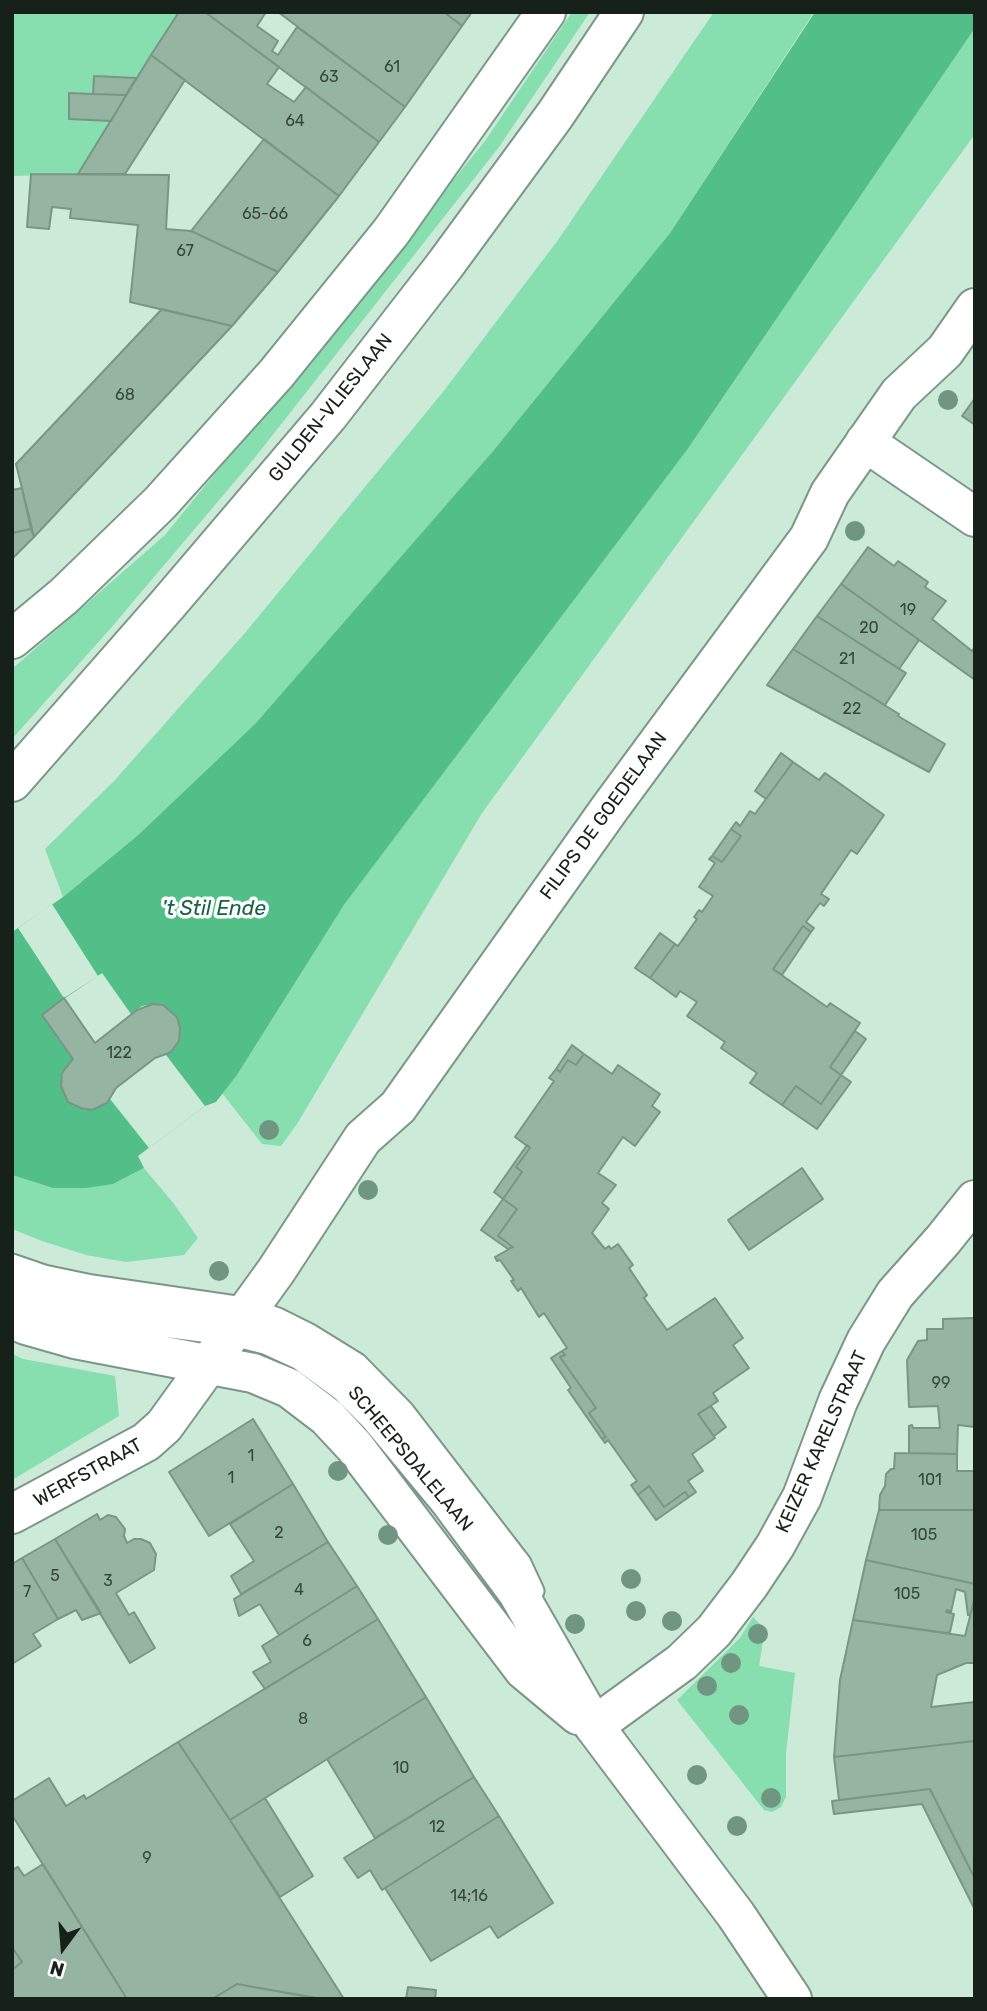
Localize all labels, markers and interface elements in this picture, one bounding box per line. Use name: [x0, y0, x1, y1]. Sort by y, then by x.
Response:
house number: 61: [384, 57, 400, 77]
house number: 63: [319, 67, 339, 87]
house number: 64: [285, 111, 305, 131]
house number: 65-66: [242, 204, 288, 224]
house number: 67: [176, 241, 194, 261]
street label: GULDEN-VLIESLAAN: [264, 329, 398, 487]
house number: 68: [115, 385, 135, 405]
house number: 19: [900, 600, 916, 620]
house number: 20: [859, 618, 879, 638]
house number: 21: [839, 649, 855, 669]
house number: 22: [843, 699, 861, 719]
street label: FILIPS DE GOEDELAAN: [536, 728, 672, 904]
water label: 't Stil Ende: [162, 896, 266, 922]
house number: 122: [106, 1043, 132, 1063]
street label: KEIZER KARELSTRAAT: [771, 1347, 873, 1537]
house number: 99: [932, 1373, 950, 1393]
street label: SCHEEPSDALELAAN: [343, 1382, 477, 1536]
street label: WERFSTRAAT: [30, 1434, 146, 1512]
house number: 1: [248, 1446, 254, 1466]
house number: 1: [228, 1468, 234, 1488]
house number: 101: [918, 1470, 942, 1490]
house number: 2: [274, 1523, 284, 1543]
house number: 105: [911, 1525, 937, 1545]
house number: 5: [50, 1566, 60, 1586]
house number: 3: [103, 1571, 113, 1591]
house number: 4: [294, 1580, 304, 1600]
house number: 7: [23, 1582, 31, 1602]
house number: 105: [894, 1584, 920, 1604]
house number: 6: [302, 1631, 312, 1651]
house number: 8: [298, 1709, 308, 1729]
house number: 10: [392, 1758, 410, 1778]
house number: 12: [429, 1817, 445, 1837]
house number: 9: [142, 1848, 152, 1868]
house number: 14;16: [450, 1886, 488, 1906]
north arrow: [28, 1913, 98, 1983]
text: N: [47, 1956, 67, 1982]

